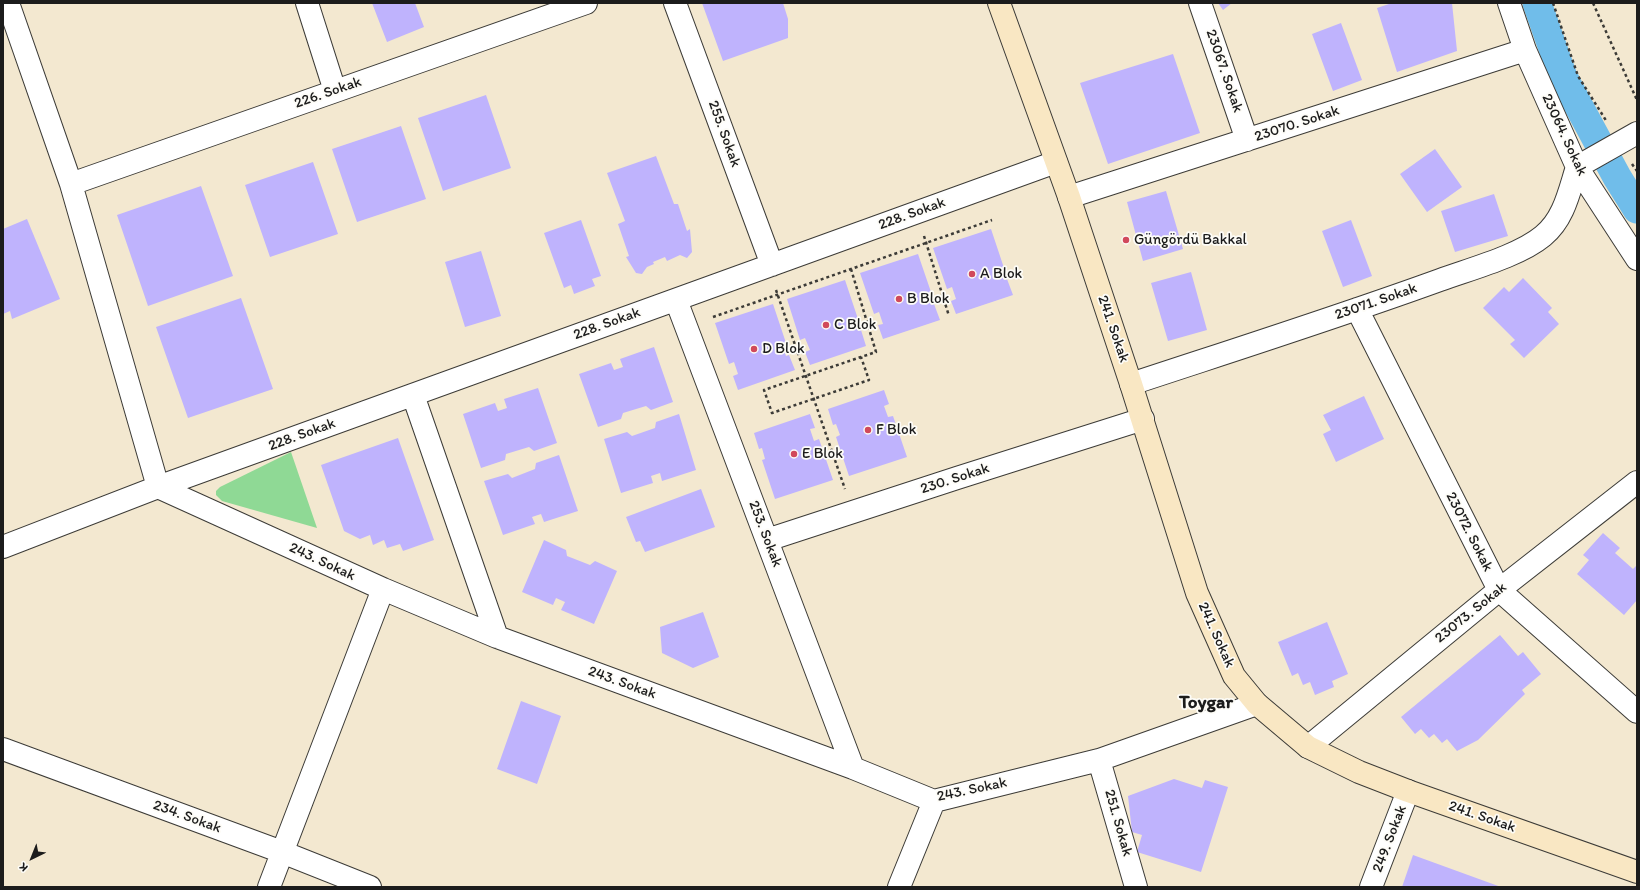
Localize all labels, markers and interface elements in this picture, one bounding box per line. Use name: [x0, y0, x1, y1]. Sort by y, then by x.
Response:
street label: 23067. Sokak: [1201, 27, 1247, 115]
street label: 226. Sokak: [292, 73, 364, 113]
street label: 23064. Sokak: [1537, 91, 1591, 179]
street label: 255. Sokak: [704, 98, 744, 170]
street label: 23070. Sokak: [1252, 102, 1342, 146]
street label: 228. Sokak: [876, 194, 948, 234]
place label: Güngördü Bakkal: [1134, 231, 1247, 249]
marker: Güngördü Bakkal: [1121, 235, 1131, 245]
place label: A Blok: [980, 265, 1022, 283]
marker: A Blok: [967, 269, 977, 279]
street label: 23071. Sokak: [1333, 280, 1419, 324]
place label: B Blok: [907, 290, 949, 308]
street label: 241. Sokak: [1093, 293, 1133, 365]
marker: B Blok: [894, 294, 904, 304]
street label: 228. Sokak: [571, 304, 643, 344]
place label: C Blok: [834, 316, 876, 334]
marker: C Blok: [821, 320, 831, 330]
place label: D Blok: [762, 340, 805, 358]
marker: D Blok: [749, 344, 759, 354]
street label: 228. Sokak: [266, 415, 338, 455]
place label: F Blok: [876, 421, 916, 439]
marker: F Blok: [863, 425, 873, 435]
place label: E Blok: [802, 445, 843, 463]
marker: E Blok: [789, 449, 799, 459]
street label: 230. Sokak: [918, 459, 992, 499]
street label: 23072. Sokak: [1441, 489, 1497, 575]
street label: 253. Sokak: [744, 498, 786, 570]
street label: 243. Sokak: [286, 539, 358, 585]
street label: 23073. Sokak: [1432, 579, 1510, 647]
street label: 241. Sokak: [1194, 599, 1238, 671]
street label: 243. Sokak: [586, 662, 658, 704]
district label: Toygar: [1179, 692, 1233, 714]
street label: 243. Sokak: [935, 774, 1009, 806]
street label: 251. Sokak: [1100, 788, 1136, 858]
street label: 234. Sokak: [151, 796, 223, 838]
street label: 241. Sokak: [1446, 797, 1518, 837]
street label: 249. Sokak: [1369, 803, 1411, 875]
north arrow: [12, 838, 52, 878]
text: K: [16, 860, 30, 874]

